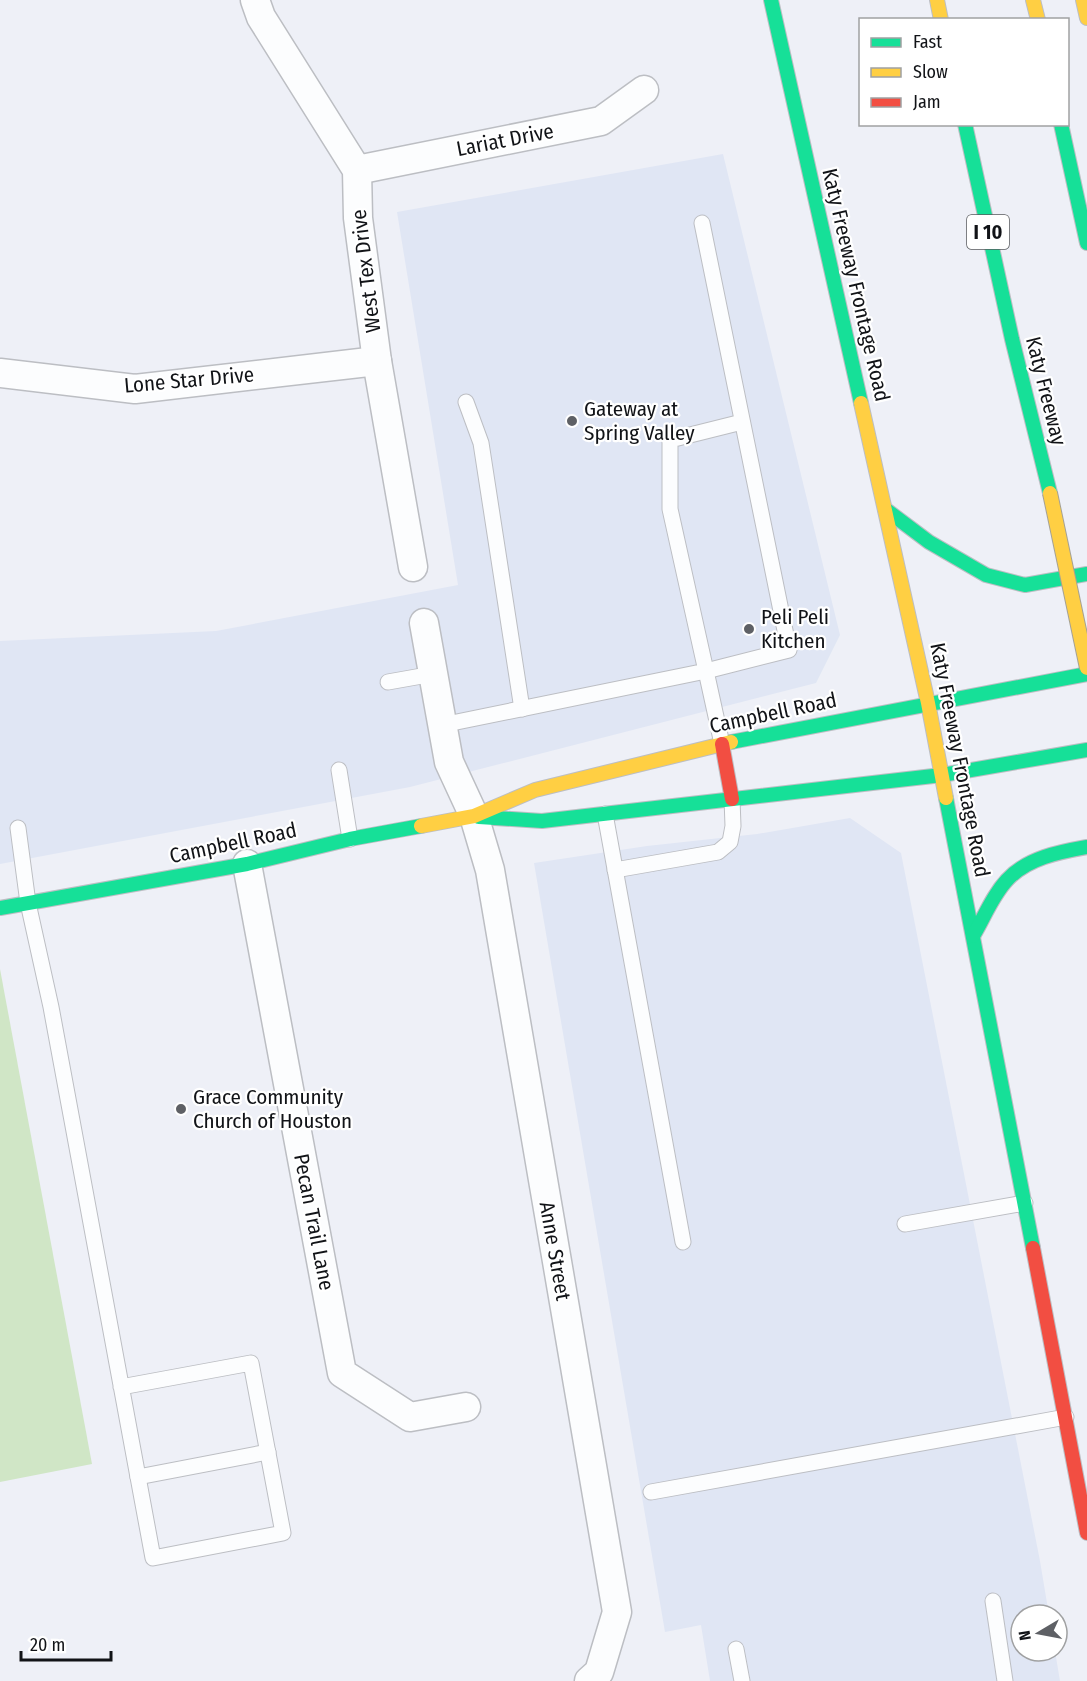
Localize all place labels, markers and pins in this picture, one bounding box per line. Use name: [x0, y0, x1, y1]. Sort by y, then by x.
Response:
place label: Gateway at Spring Valley: [584, 396, 695, 446]
marker: Gateway at Spring Valley: [565, 414, 579, 428]
place label: Peli Peli Kitchen: [761, 604, 829, 654]
marker: Peli Peli Kitchen: [742, 622, 756, 636]
place label: Grace Community Church of Houston: [193, 1084, 352, 1134]
marker: Grace Community Church of Houston: [174, 1102, 188, 1116]

